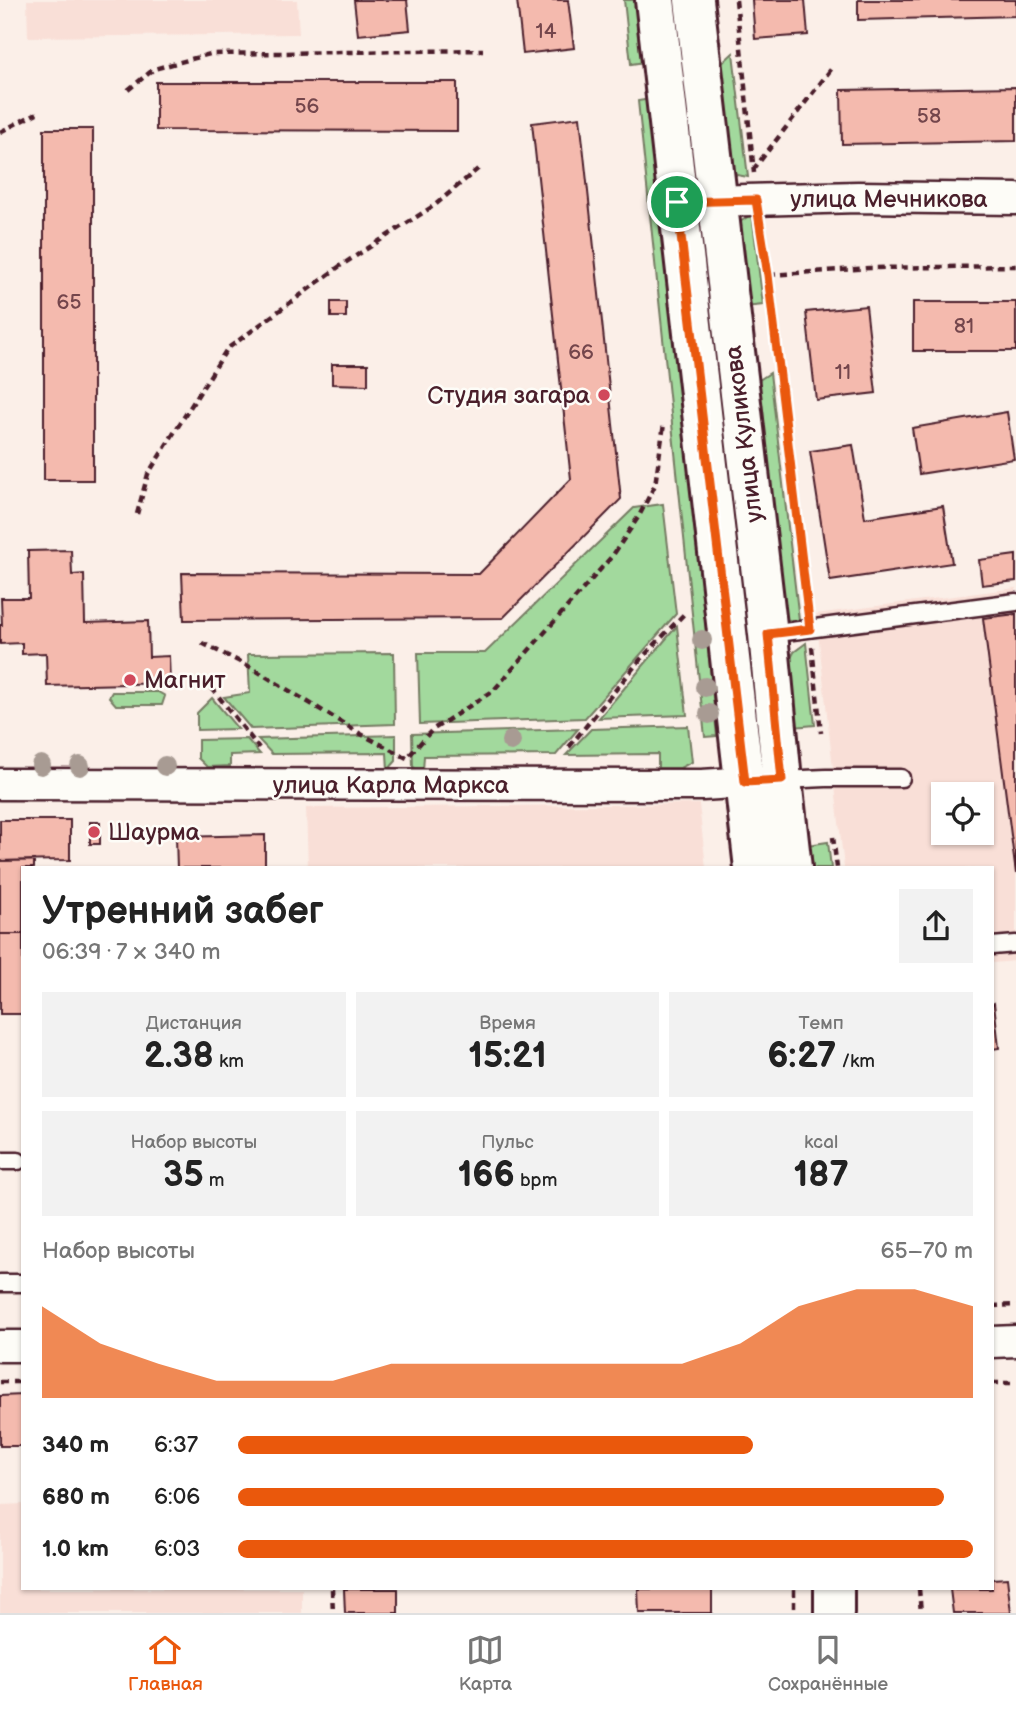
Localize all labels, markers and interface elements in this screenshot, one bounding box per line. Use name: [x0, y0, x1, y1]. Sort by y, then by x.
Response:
house number: 14: [536, 19, 557, 44]
house number: 56: [295, 94, 320, 119]
house number: 58: [917, 104, 941, 129]
pin: [647, 172, 707, 232]
icon: arrive: [658, 183, 696, 221]
street label: улица Мечникова: [790, 185, 988, 214]
house number: 65: [57, 290, 81, 315]
house number: 81: [954, 314, 974, 339]
house number: 66: [568, 340, 594, 365]
street label: улица Куликова: [719, 344, 769, 524]
house number: 11: [835, 360, 851, 385]
place label: Студия загара: [427, 381, 590, 410]
marker: Студия загара: [596, 387, 612, 403]
place label: Магнит: [144, 666, 226, 695]
marker: Магнит: [122, 672, 138, 688]
street label: улица Карла Маркса: [273, 771, 509, 800]
map controls: [931, 782, 994, 845]
button: locate: [931, 782, 994, 845]
place label: Шаурма: [108, 818, 200, 847]
marker: Шаурма: [86, 824, 102, 840]
text: Утренний забег: [42, 889, 324, 934]
button: share: [899, 889, 973, 963]
text: 06:39 · 7 × 340 m: [42, 938, 221, 966]
text: Дистанция: [146, 1012, 242, 1035]
text: Время: [479, 1012, 536, 1035]
text: Темп: [799, 1012, 844, 1035]
text: 2.38: [144, 1035, 214, 1078]
text: 15:21: [468, 1035, 547, 1078]
text: 6:27: [767, 1035, 836, 1078]
text: km: [214, 1050, 244, 1073]
text: /km: [836, 1050, 875, 1073]
text: Набор высоты: [131, 1131, 257, 1154]
text: Пульс: [481, 1131, 534, 1154]
text: kcal: [804, 1131, 838, 1154]
text: 35: [163, 1154, 204, 1197]
text: 166: [458, 1154, 515, 1197]
text: 187: [794, 1154, 849, 1197]
text: m: [204, 1169, 225, 1192]
text: bpm: [515, 1169, 557, 1192]
text: Набор высоты: [42, 1237, 195, 1265]
text: 65–70 m: [881, 1237, 973, 1265]
text: 340 m: [42, 1431, 109, 1459]
text: 6:37: [154, 1431, 198, 1459]
text: 680 m: [42, 1483, 110, 1511]
text: 6:06: [154, 1483, 200, 1511]
text: 1.0 km: [42, 1535, 109, 1563]
text: 6:03: [154, 1535, 200, 1563]
tab: Главная: [128, 1631, 203, 1696]
tab: Карта: [459, 1631, 512, 1696]
tab: Сохранённые: [768, 1631, 888, 1696]

